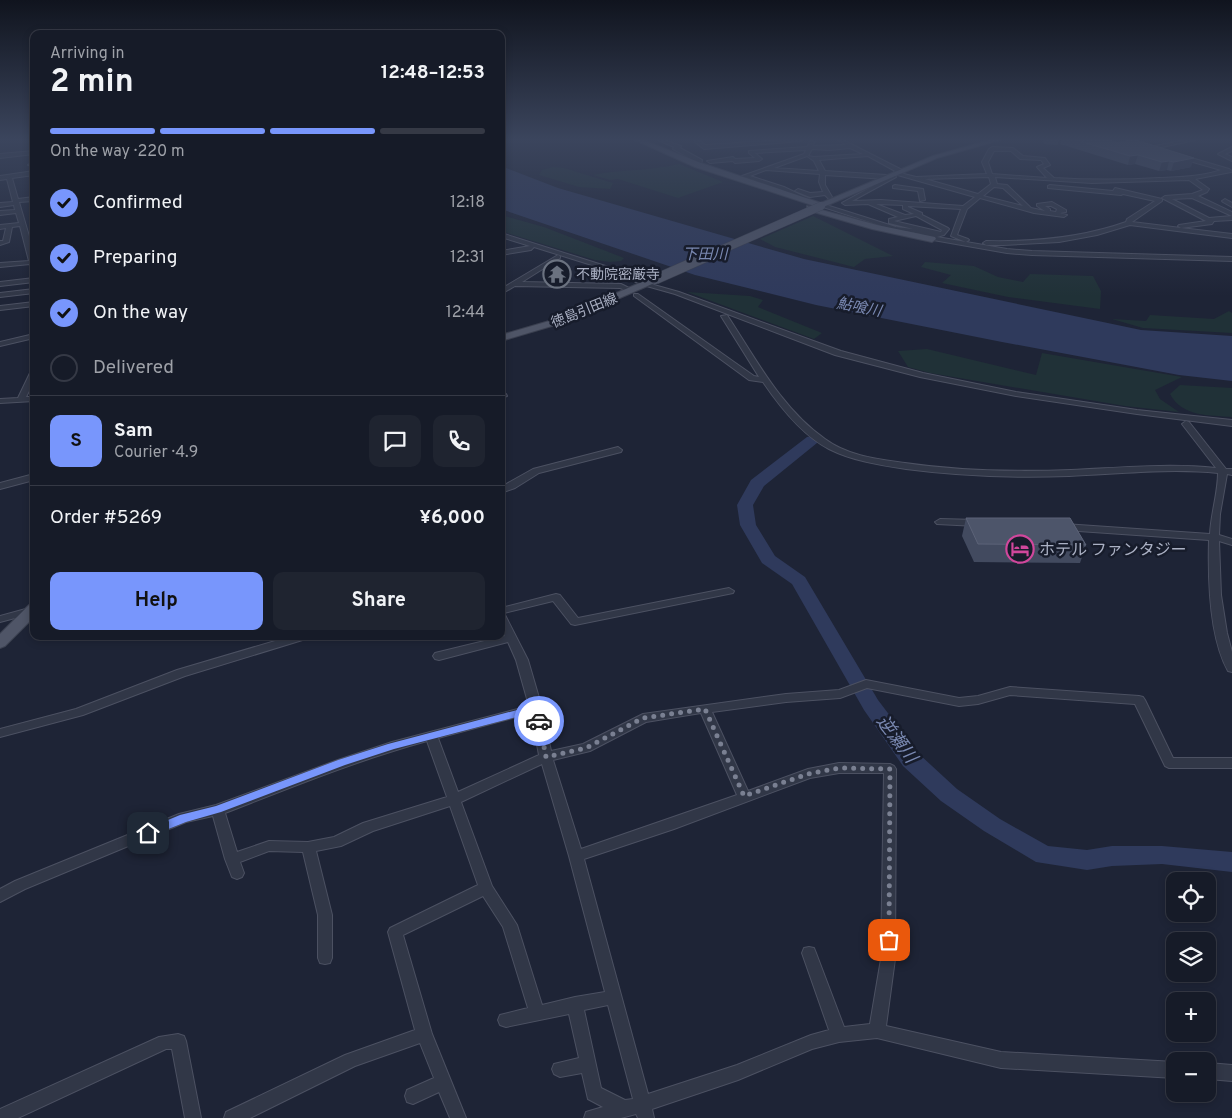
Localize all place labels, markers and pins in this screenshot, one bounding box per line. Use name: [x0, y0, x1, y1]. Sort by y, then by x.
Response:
temple icon: 不動院密厳寺: [542, 259, 572, 289]
place label: 不動院密厳寺: [576, 267, 660, 284]
hotel icon: ホテル ファンタジー: [1005, 534, 1035, 564]
place label: ホテル ファンタジー: [1039, 541, 1187, 561]
pin: [127, 812, 169, 854]
pin: [868, 919, 910, 961]

